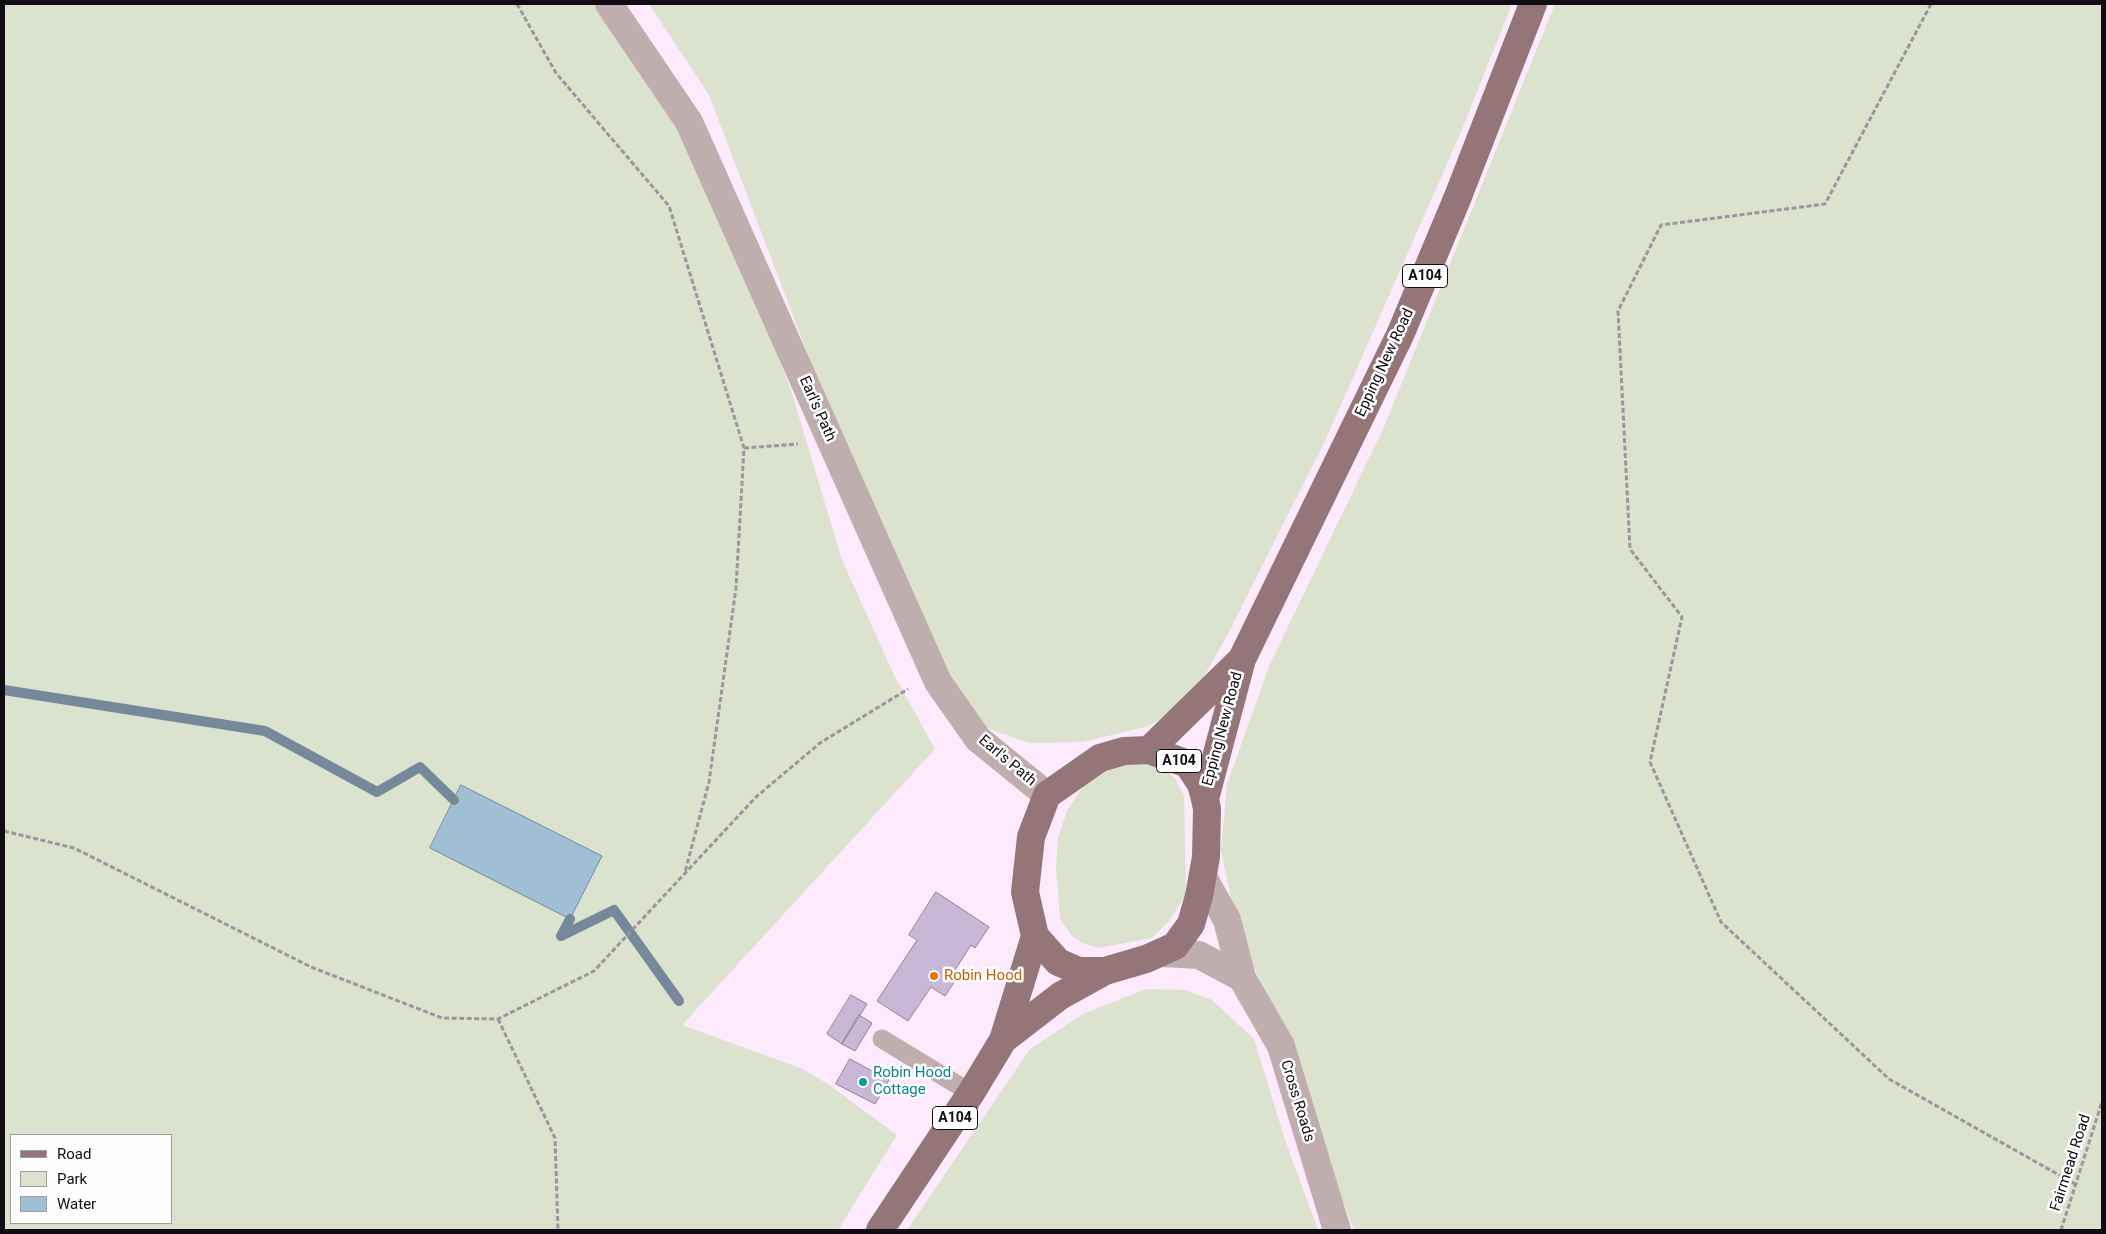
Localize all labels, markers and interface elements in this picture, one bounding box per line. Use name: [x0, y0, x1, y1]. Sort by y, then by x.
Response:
road number: A104: [1402, 264, 1448, 288]
street label: Epping New Road: [1352, 306, 1418, 420]
street label: Earl's Path: [795, 374, 839, 444]
street label: Epping New Road: [1199, 670, 1247, 788]
street label: Earl's Path: [975, 732, 1039, 790]
road number: A104: [1156, 749, 1202, 772]
place label: Robin Hood: [944, 967, 1022, 985]
marker: Robin Hood: [928, 970, 940, 982]
street label: Cross Roads: [1276, 1058, 1318, 1144]
place label: Robin Hood Cottage: [873, 1064, 951, 1099]
marker: Robin Hood Cottage: [857, 1076, 869, 1088]
road number: A104: [932, 1106, 978, 1130]
street label: Fairmead Road: [2047, 1112, 2095, 1214]
legend: [10, 1134, 172, 1224]
text: Road: [57, 1145, 91, 1163]
text: Park: [57, 1170, 87, 1188]
text: Water: [57, 1195, 96, 1213]

